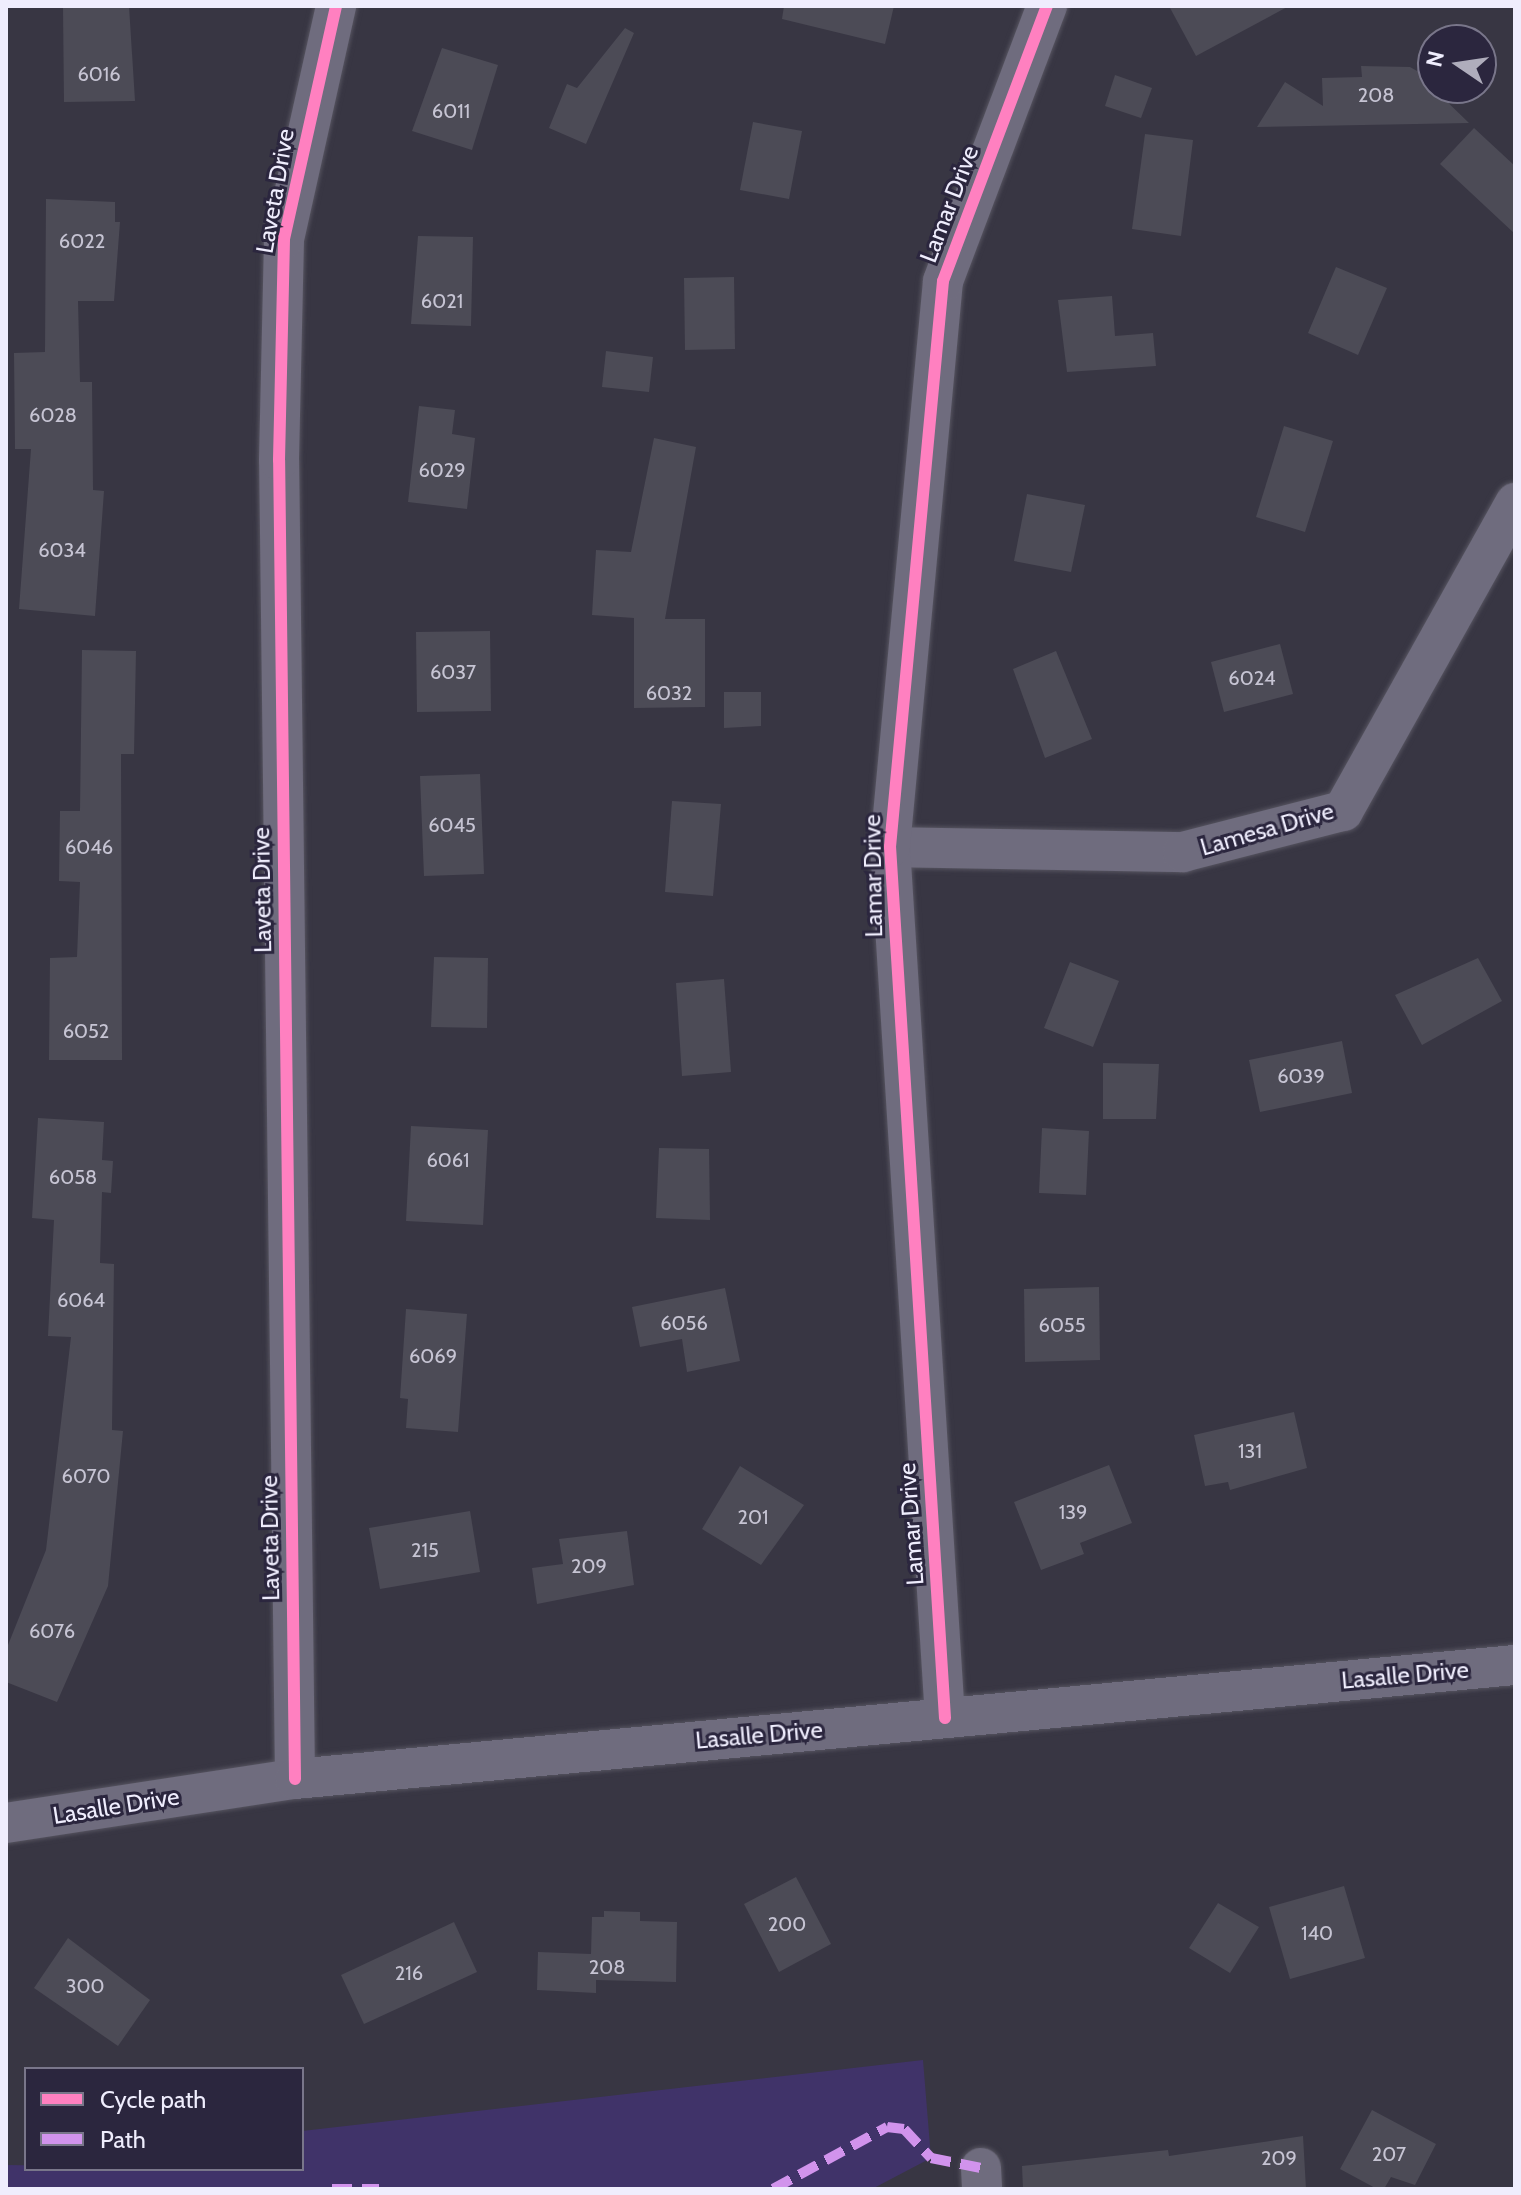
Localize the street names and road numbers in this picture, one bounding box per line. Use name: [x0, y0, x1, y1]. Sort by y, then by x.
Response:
street label: Laveta Drive: [250, 127, 300, 255]
street label: Lamar Drive: [914, 141, 984, 267]
street label: Lamesa Drive: [1197, 796, 1337, 862]
street label: Lamar Drive: [858, 814, 888, 938]
street label: Laveta Drive: [247, 827, 277, 953]
street label: Lamar Drive: [892, 1462, 930, 1586]
street label: Laveta Drive: [255, 1475, 285, 1601]
street label: Lasalle Drive: [1340, 1655, 1470, 1695]
street label: Lasalle Drive: [694, 1715, 824, 1755]
street label: Lasalle Drive: [51, 1782, 181, 1830]

